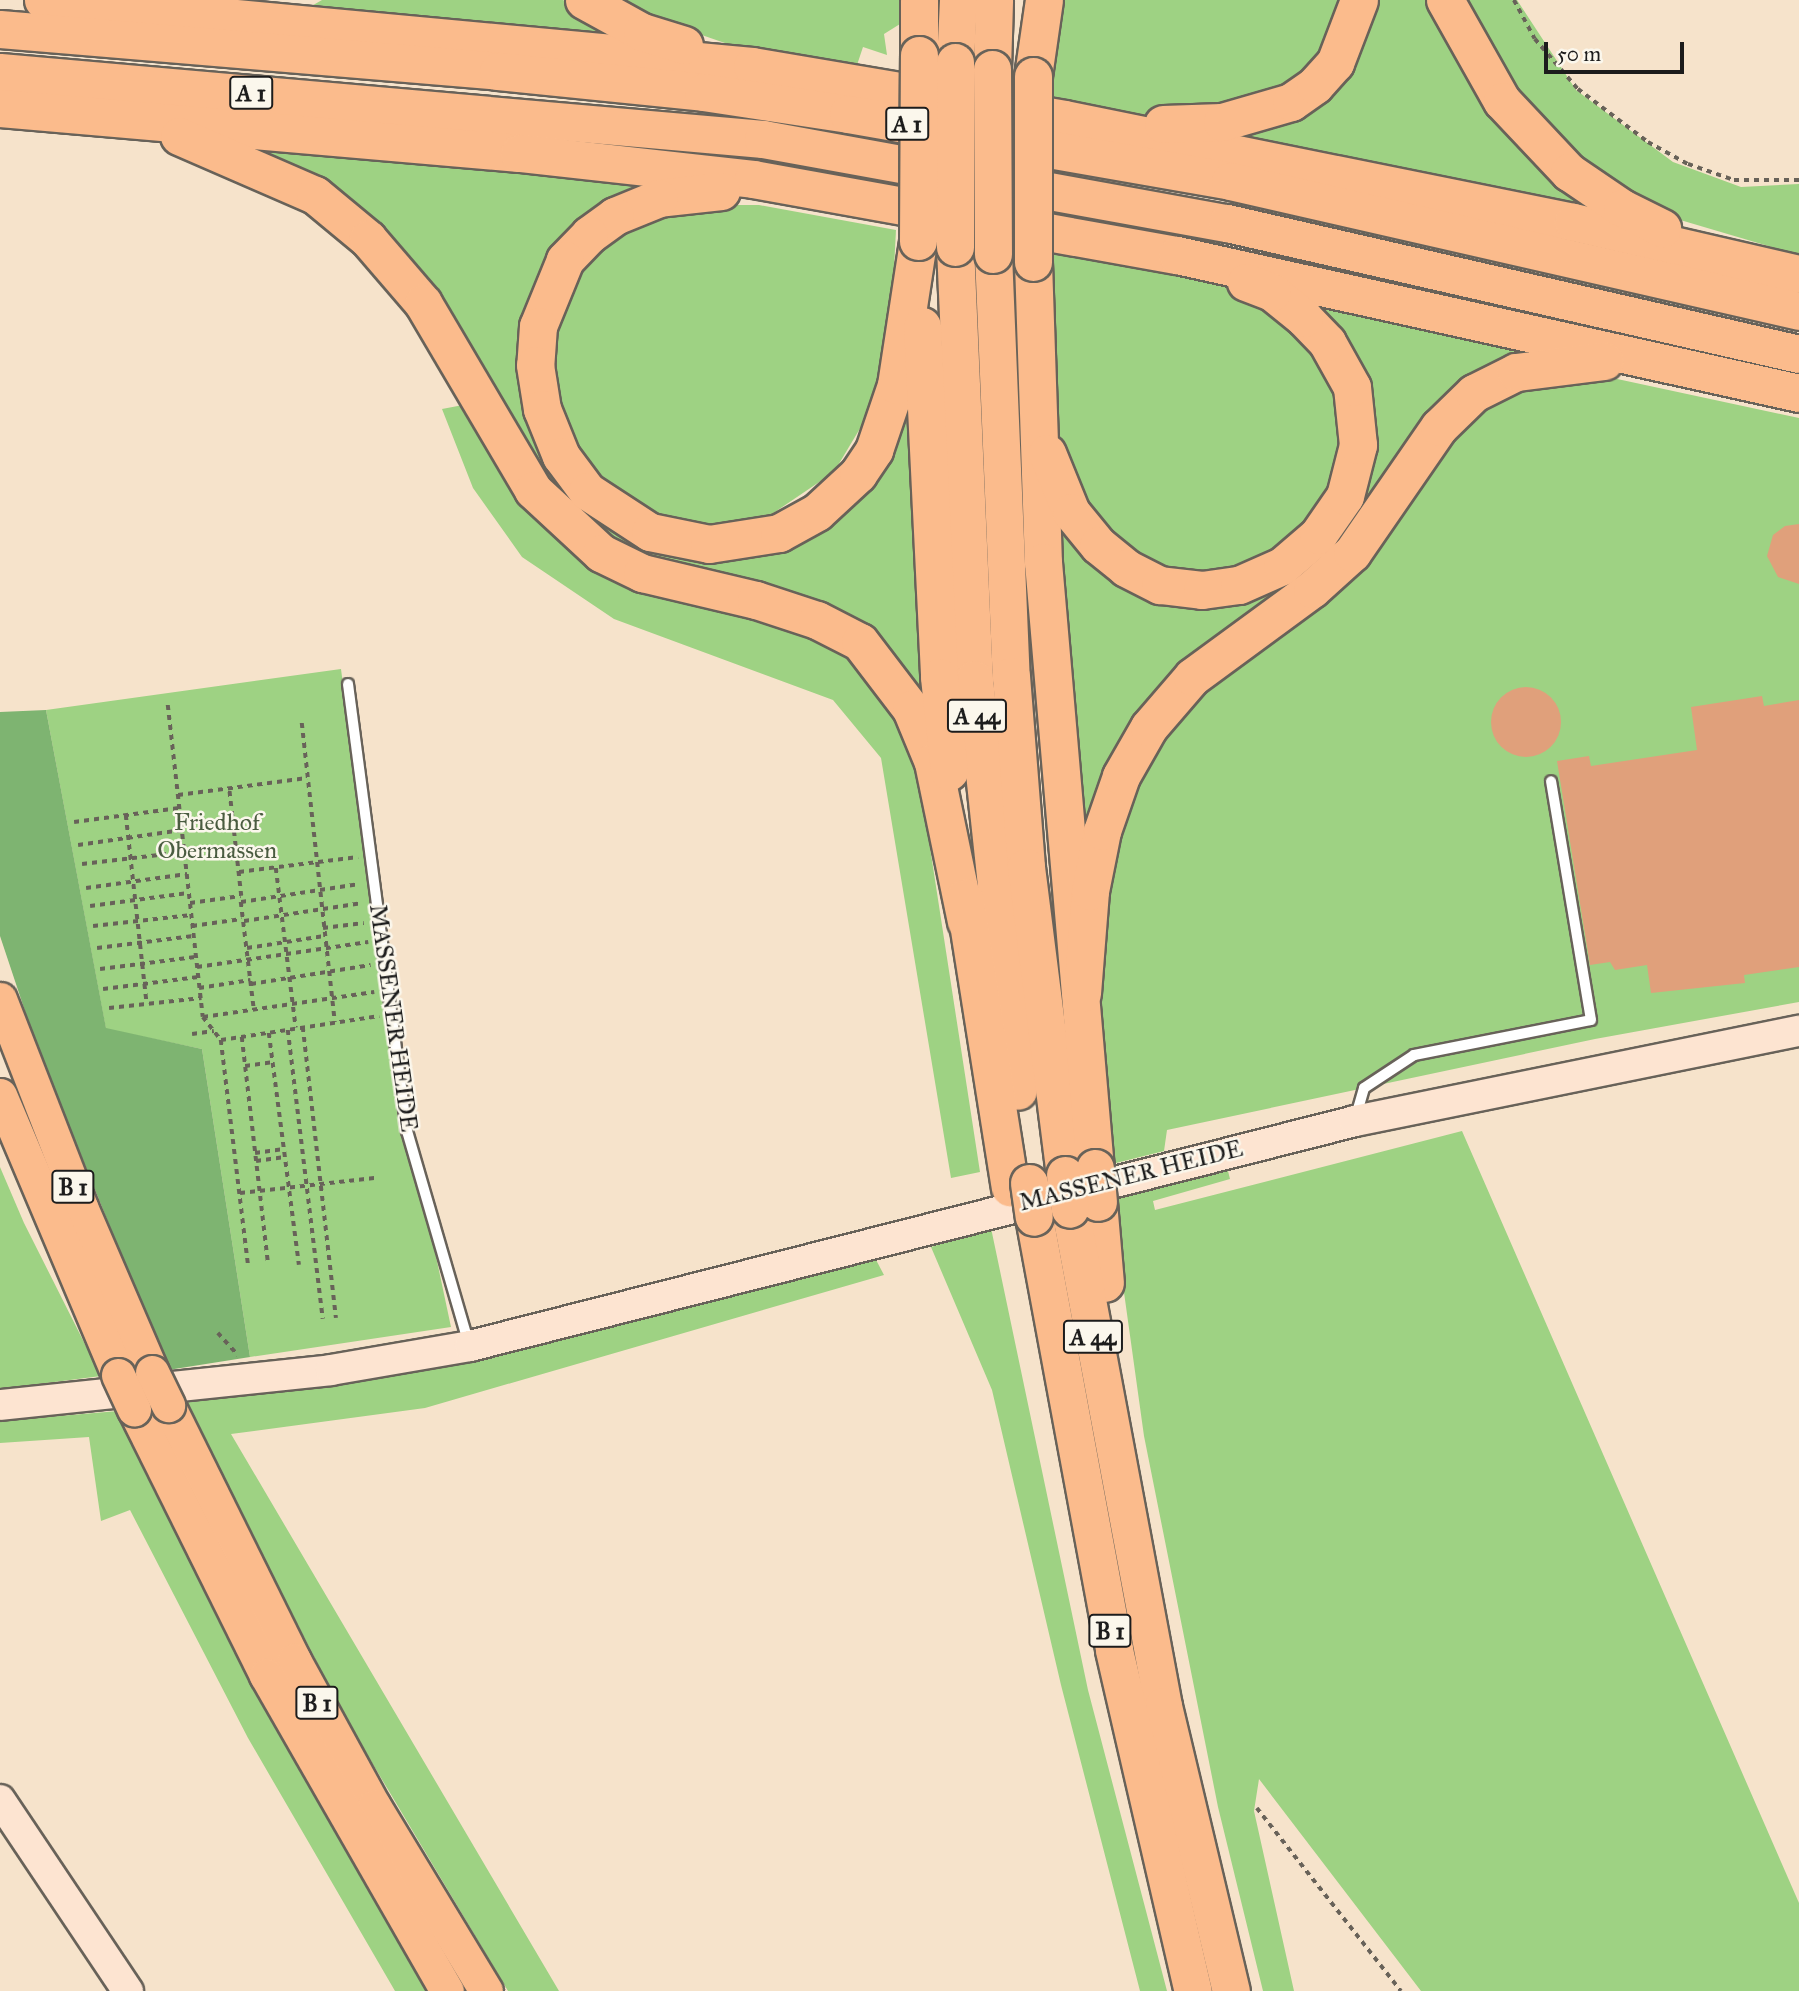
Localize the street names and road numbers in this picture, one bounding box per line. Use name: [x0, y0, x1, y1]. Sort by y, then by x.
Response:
road number: A 1: [228, 74, 274, 113]
road number: A 1: [884, 105, 930, 144]
road number: A 44: [946, 696, 1009, 736]
street label: MASSENER HEIDE: [363, 902, 423, 1134]
street label: MASSENER HEIDE: [1016, 1134, 1246, 1218]
road number: B 1: [50, 1168, 96, 1206]
road number: A 44: [1062, 1318, 1124, 1356]
road number: B 1: [1087, 1612, 1133, 1650]
road number: B 1: [294, 1684, 340, 1722]

